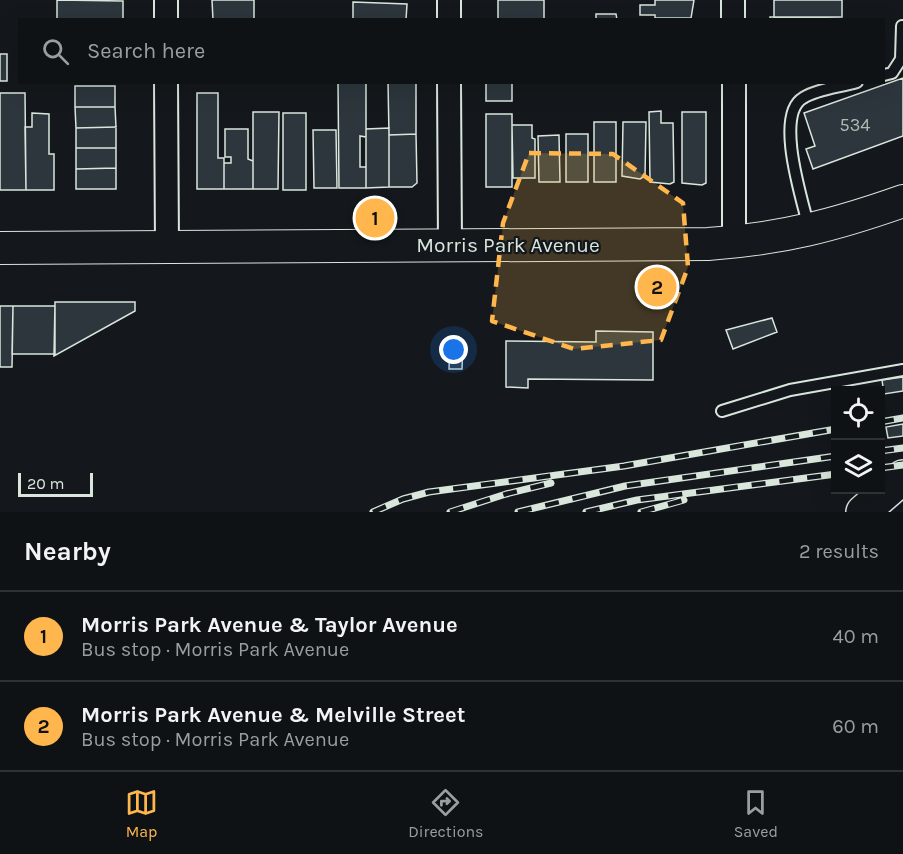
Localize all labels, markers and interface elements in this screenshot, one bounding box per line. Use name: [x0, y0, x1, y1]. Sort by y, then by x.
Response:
search box: [18, 18, 885, 84]
icon: search: [39, 35, 72, 68]
text: Search here: [87, 38, 205, 64]
house number: 534: [840, 114, 870, 136]
pin: 1: [356, 196, 394, 240]
street label: Morris Park Avenue: [416, 233, 600, 257]
pin: 2: [638, 264, 676, 310]
your location: [439, 335, 468, 364]
map controls: [831, 386, 885, 494]
button: locate: [831, 386, 885, 440]
button: layers: [831, 440, 885, 494]
scale bar: [18, 470, 93, 498]
text: 20 m: [27, 474, 65, 493]
text: Nearby: [24, 536, 111, 567]
text: 2 results: [799, 540, 879, 563]
text: Morris Park Avenue & Taylor Avenue: [81, 612, 458, 638]
text: 1: [40, 625, 47, 648]
text: 40 m: [833, 625, 879, 648]
text: Bus stop · Morris Park Avenue: [81, 638, 349, 661]
text: Morris Park Avenue & Melville Street: [81, 702, 465, 728]
text: 2: [37, 715, 50, 738]
text: 60 m: [832, 715, 879, 738]
text: Bus stop · Morris Park Avenue: [81, 728, 349, 751]
tab: Map: [125, 786, 158, 841]
tab: Directions: [408, 786, 483, 841]
tab: Saved: [734, 786, 778, 841]

